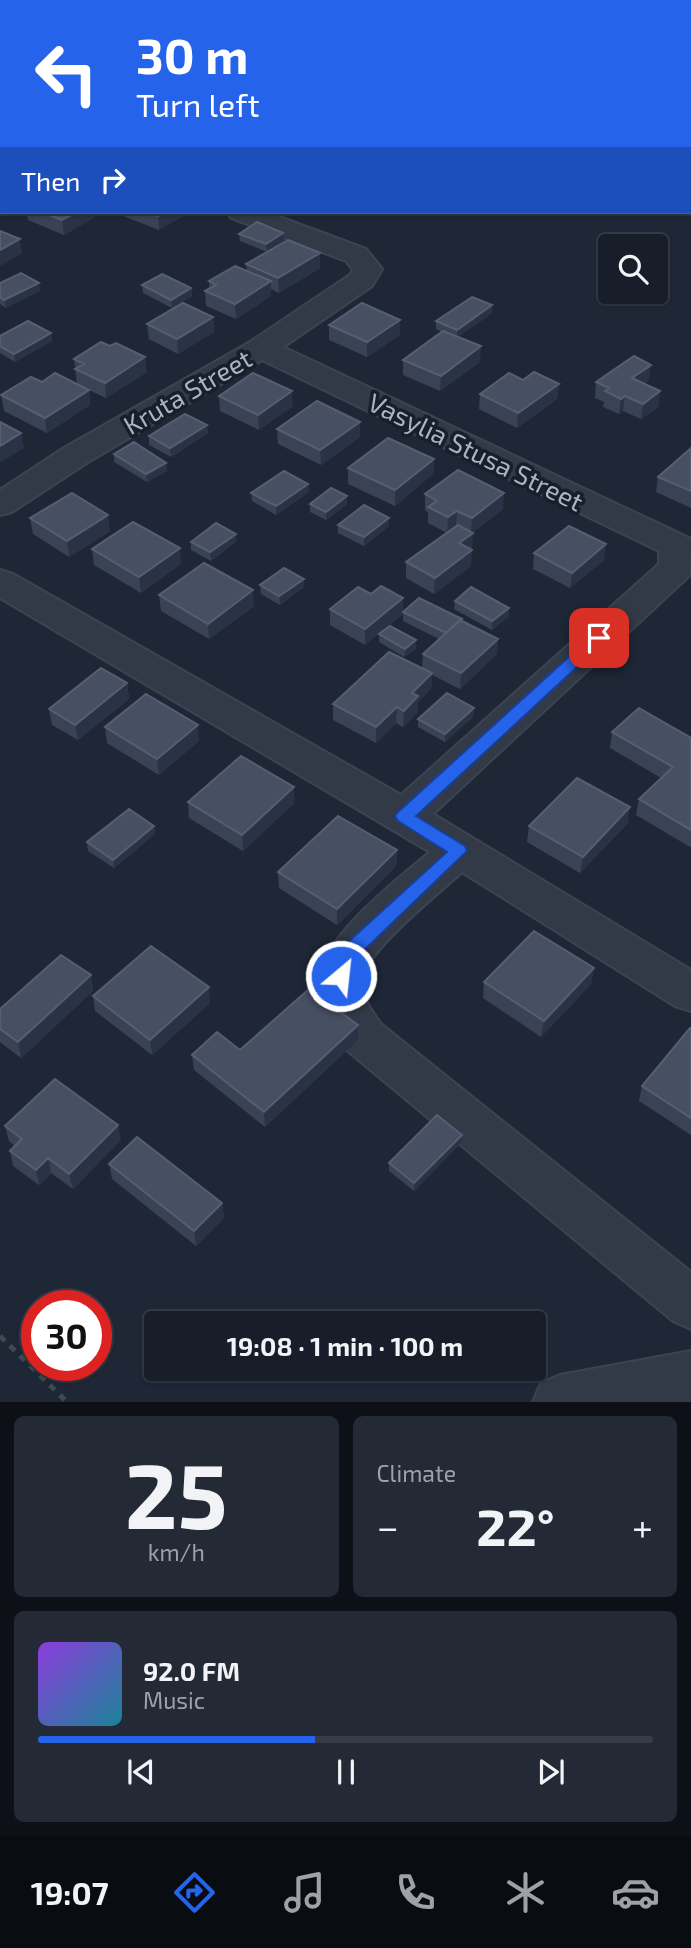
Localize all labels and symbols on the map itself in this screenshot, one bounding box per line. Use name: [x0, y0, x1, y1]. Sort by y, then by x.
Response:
street label: Kruta Street: [117, 342, 257, 440]
street label: Vasylia Stusa Street: [364, 386, 589, 517]
pin: [569, 608, 629, 668]
position arrow: [304, 939, 378, 1013]
speed limit sign: 30: [21, 1290, 112, 1381]

